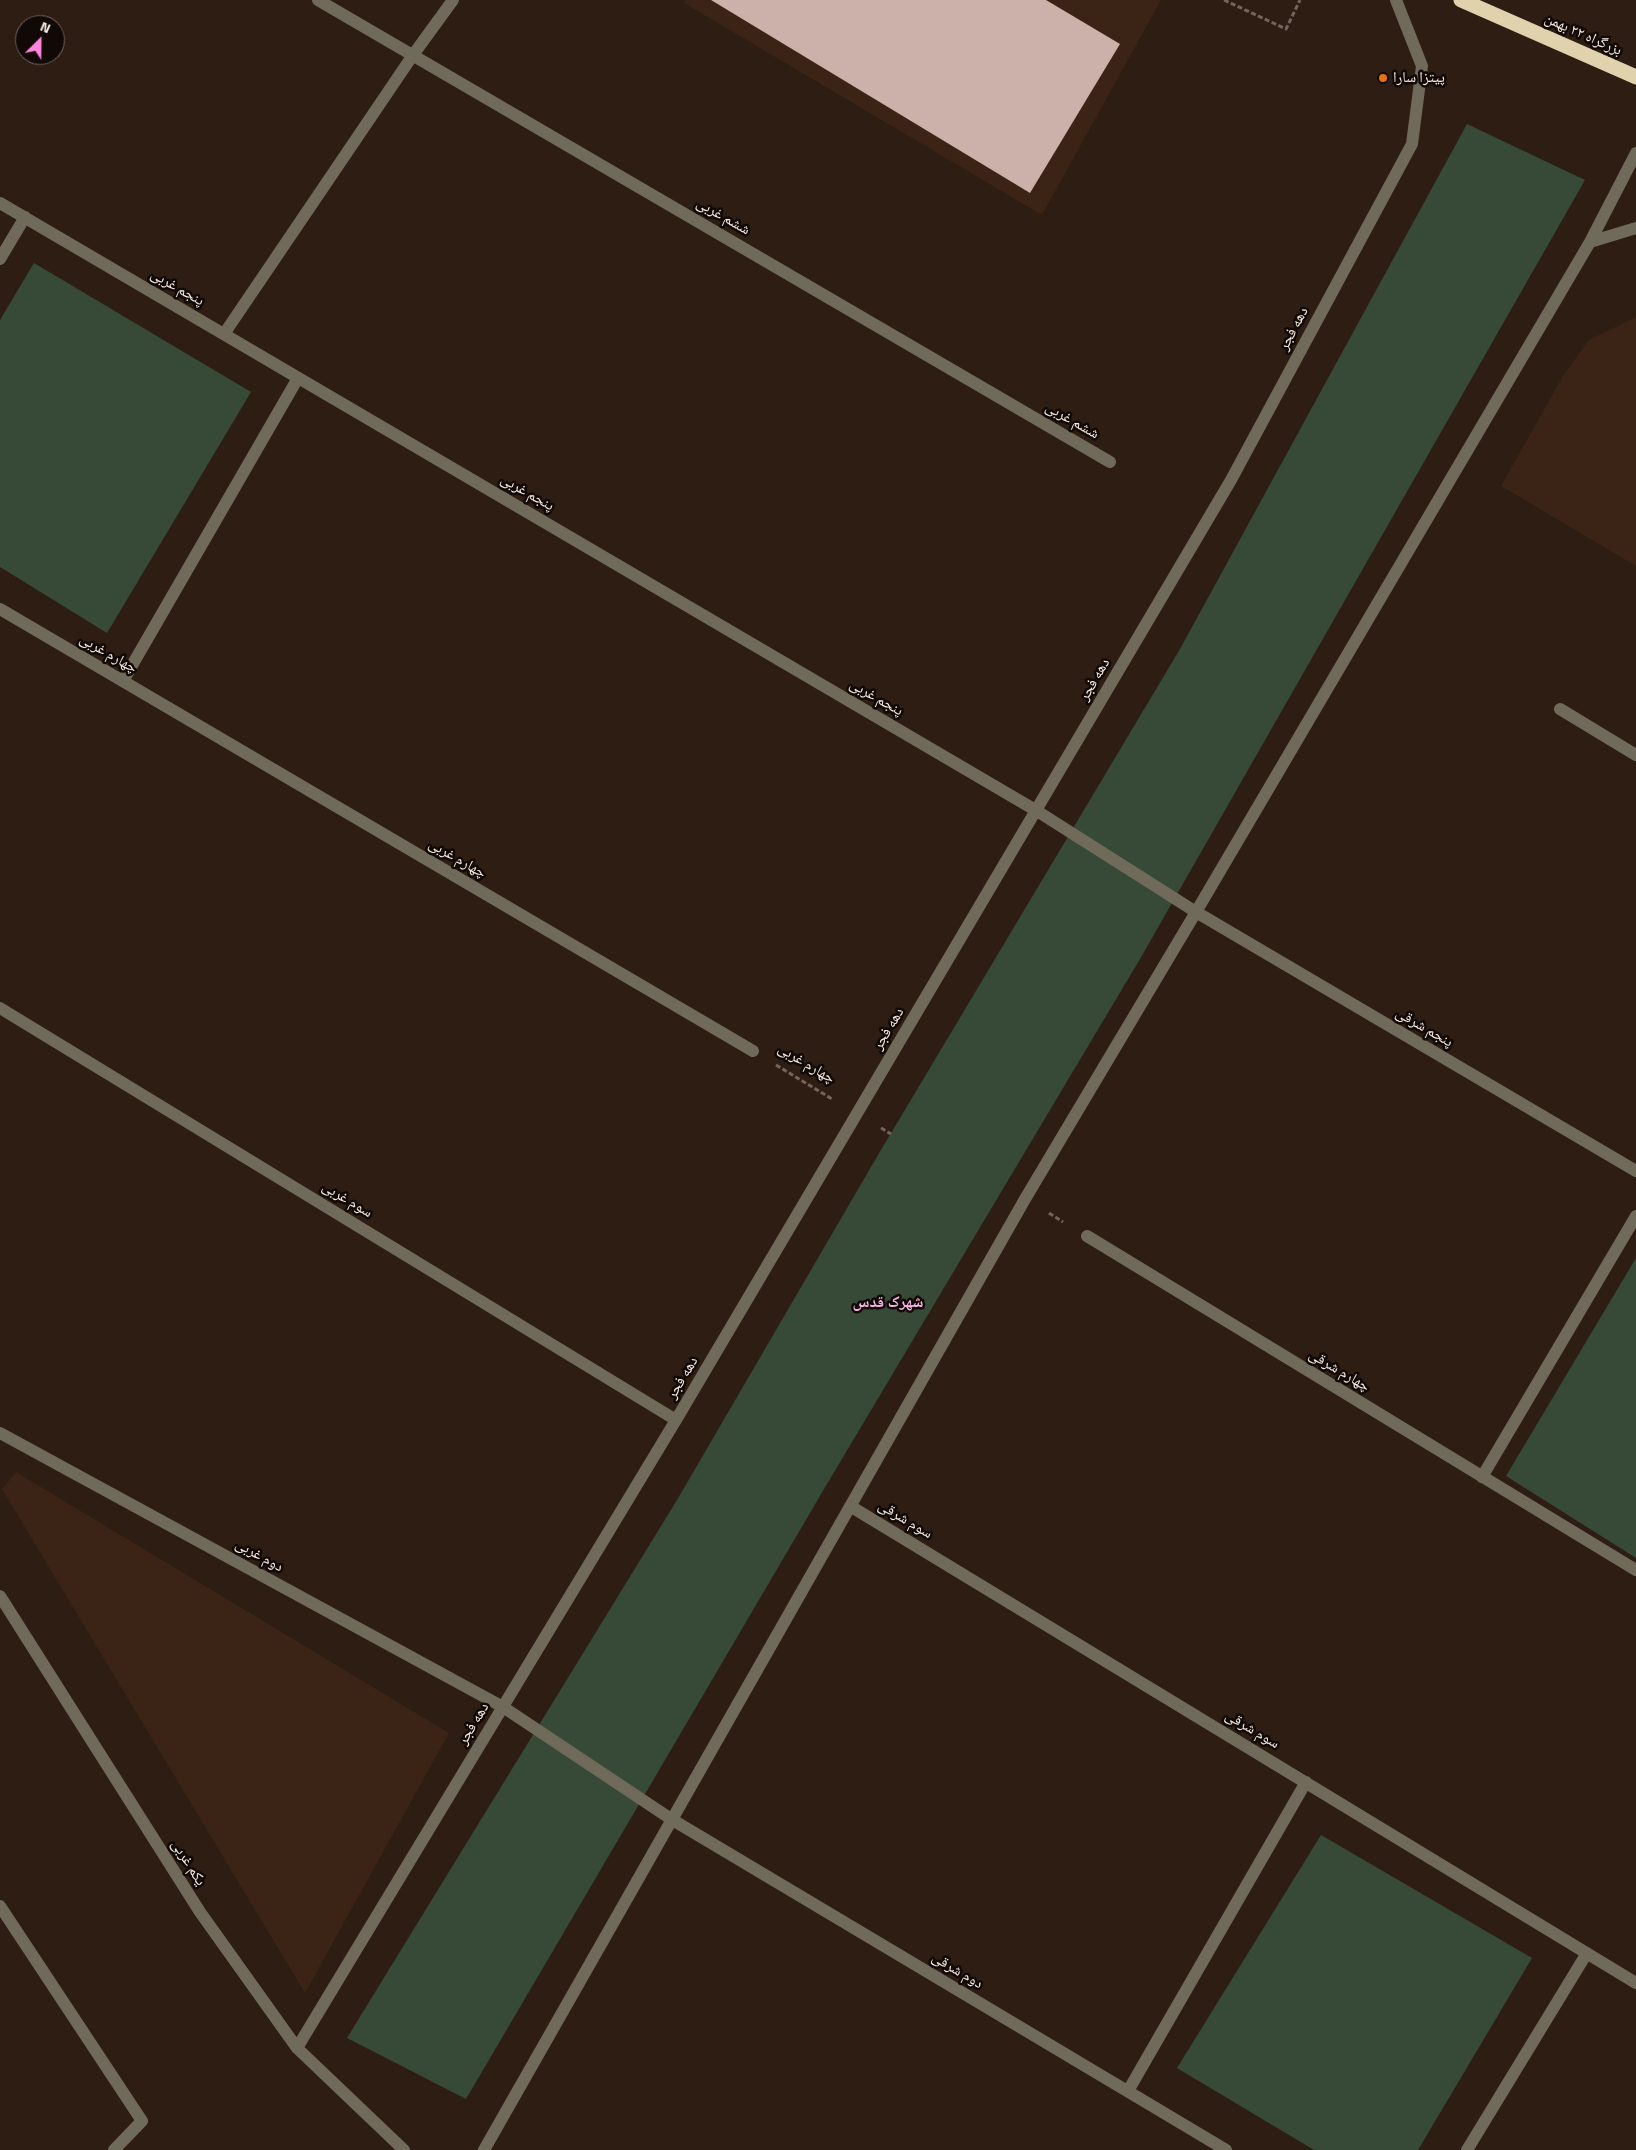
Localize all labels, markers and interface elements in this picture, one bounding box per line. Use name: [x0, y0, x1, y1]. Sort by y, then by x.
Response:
street label: بزرگراه ۲۲ بهمن: [1542, 10, 1624, 60]
north arrow: [15, 15, 65, 65]
text: N: [37, 15, 54, 38]
place label: پیتزا سارا: [1393, 69, 1445, 87]
marker: پیتزا سارا: [1377, 72, 1389, 84]
street label: ششم غربی: [693, 194, 753, 240]
street label: پنجم غربی: [147, 266, 207, 310]
street label: دهه فجر: [1275, 304, 1313, 354]
street label: ششم غربی: [1042, 398, 1102, 444]
street label: پنجم غربی: [497, 471, 557, 515]
street label: چهارم غربی: [76, 630, 140, 678]
street label: دهه فجر: [1076, 655, 1114, 705]
street label: پنجم غربی: [846, 676, 906, 720]
street label: چهارم غربی: [425, 835, 489, 883]
street label: پنجم شرقی: [1392, 1004, 1456, 1052]
street label: دهه فجر: [869, 1005, 909, 1053]
street label: چهارم غربی: [774, 1040, 838, 1088]
street label: سوم غربی: [319, 1178, 375, 1222]
district label: شهرک قدس: [853, 1293, 923, 1313]
street label: چهارم شرقی: [1305, 1346, 1373, 1396]
street label: دهه فجر: [663, 1354, 703, 1402]
street label: سوم شرقی: [875, 1497, 935, 1543]
street label: دوم غربی: [232, 1536, 286, 1576]
street label: دهه فجر: [454, 1700, 494, 1748]
street label: سوم شرقی: [1222, 1707, 1282, 1753]
street label: یکم غربی: [167, 1836, 209, 1890]
street label: دوم شرقی: [928, 1949, 986, 1993]

